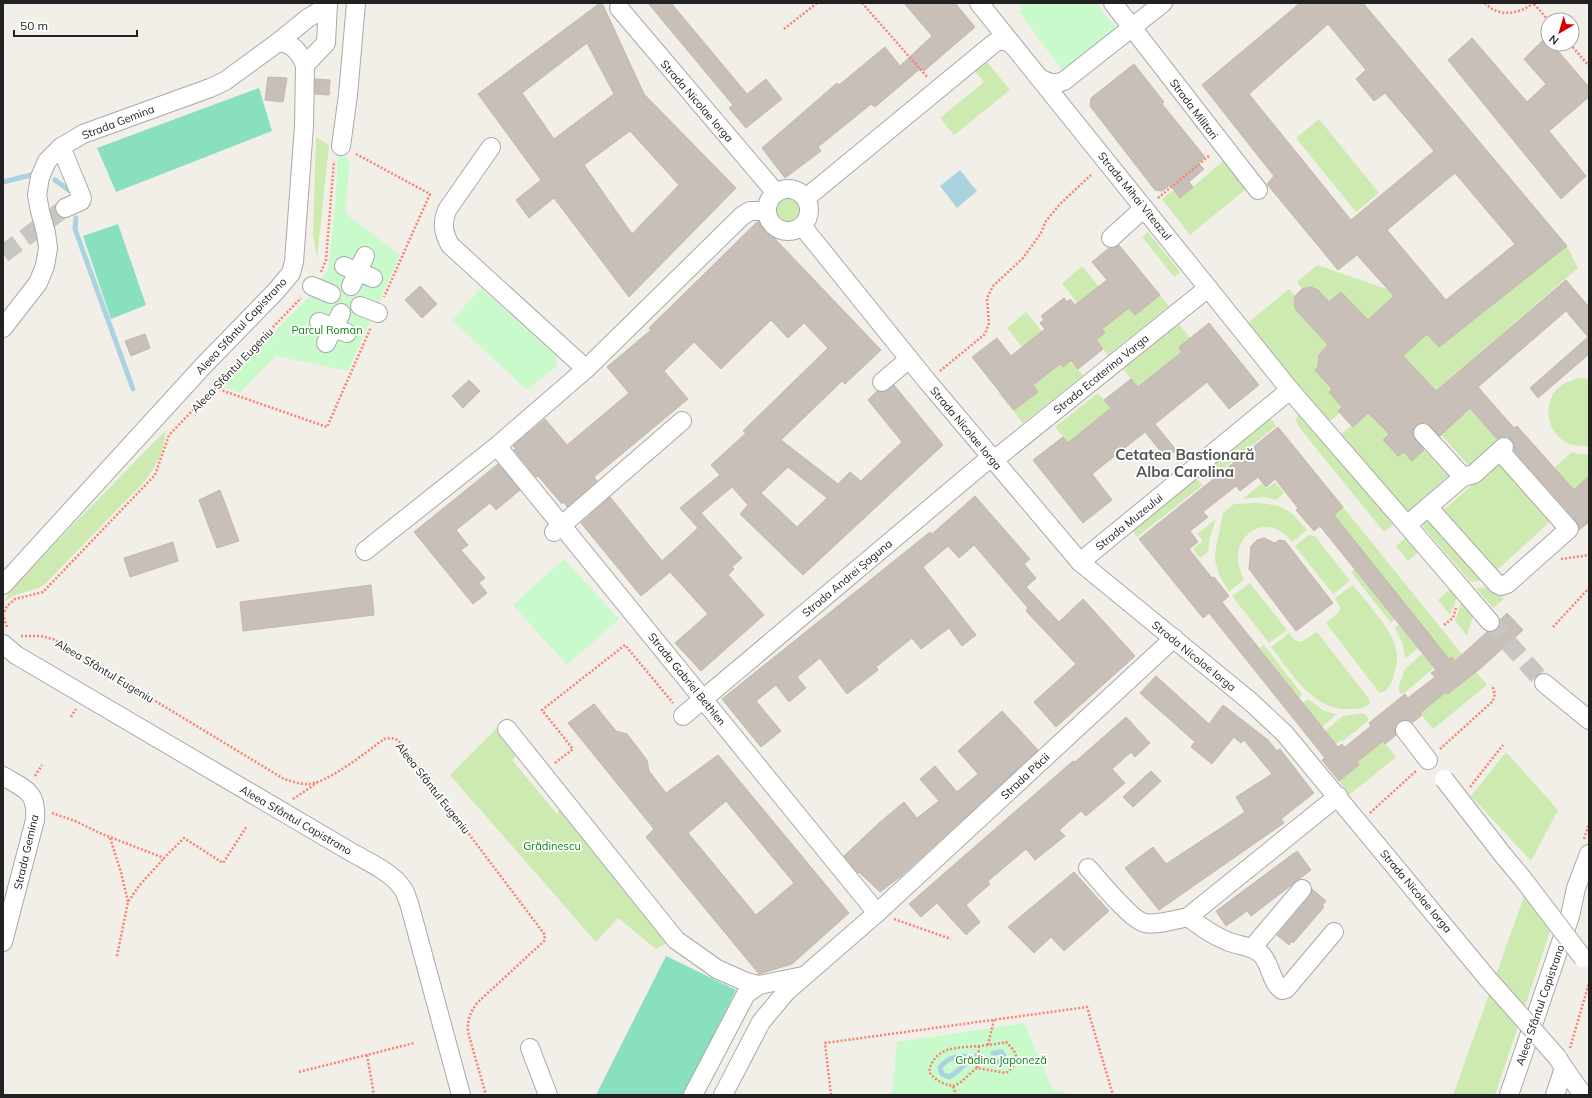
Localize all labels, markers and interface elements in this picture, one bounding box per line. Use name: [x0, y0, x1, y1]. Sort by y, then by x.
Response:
scale bar: [14, 12, 137, 38]
north arrow: [1540, 12, 1580, 52]
text: 50 m: [20, 18, 48, 33]
text: N: [1546, 32, 1561, 48]
street label: Strada Nicolae Iorga: [658, 57, 736, 145]
street label: Strada Militari: [1167, 76, 1221, 142]
street label: Strada Gemina: [80, 102, 156, 142]
street label: Strada Mihai Viteazul: [1095, 149, 1175, 243]
street label: Aleea Sfântul Capistrano: [193, 275, 289, 377]
park label: Parcul Roman: [291, 323, 363, 337]
street label: Aleea Sfântul Eugeniu: [188, 325, 276, 415]
street label: Strada Ecaterina Varga: [1050, 331, 1152, 417]
street label: Strada Nicolae Iorga: [927, 384, 1005, 472]
district label: Cetatea Bastionară Alba Carolina: [1115, 445, 1255, 481]
street label: Strada Muzeului: [1093, 491, 1165, 553]
street label: Strada Andrei Șaguna: [799, 536, 896, 621]
street label: Strada Nicolae Iorga: [1149, 618, 1239, 694]
street label: Strada Gabriel Bethlen: [645, 630, 729, 728]
street label: Aleea Sfântul Eugeniu: [53, 636, 157, 706]
street label: Aleea Sfântul Eugeniu: [393, 739, 473, 837]
street label: Strada Păcii: [998, 750, 1052, 802]
street label: Aleea Sfântul Capistrano: [237, 782, 355, 858]
street label: Strada Gemina: [11, 813, 41, 891]
park label: Grădinescu: [523, 839, 581, 853]
street label: Strada Nicolae Iorga: [1377, 847, 1455, 935]
street label: Aleea Sfântul Capistrano: [1513, 943, 1567, 1067]
park label: Grădina Japoneză: [955, 1053, 1047, 1067]

